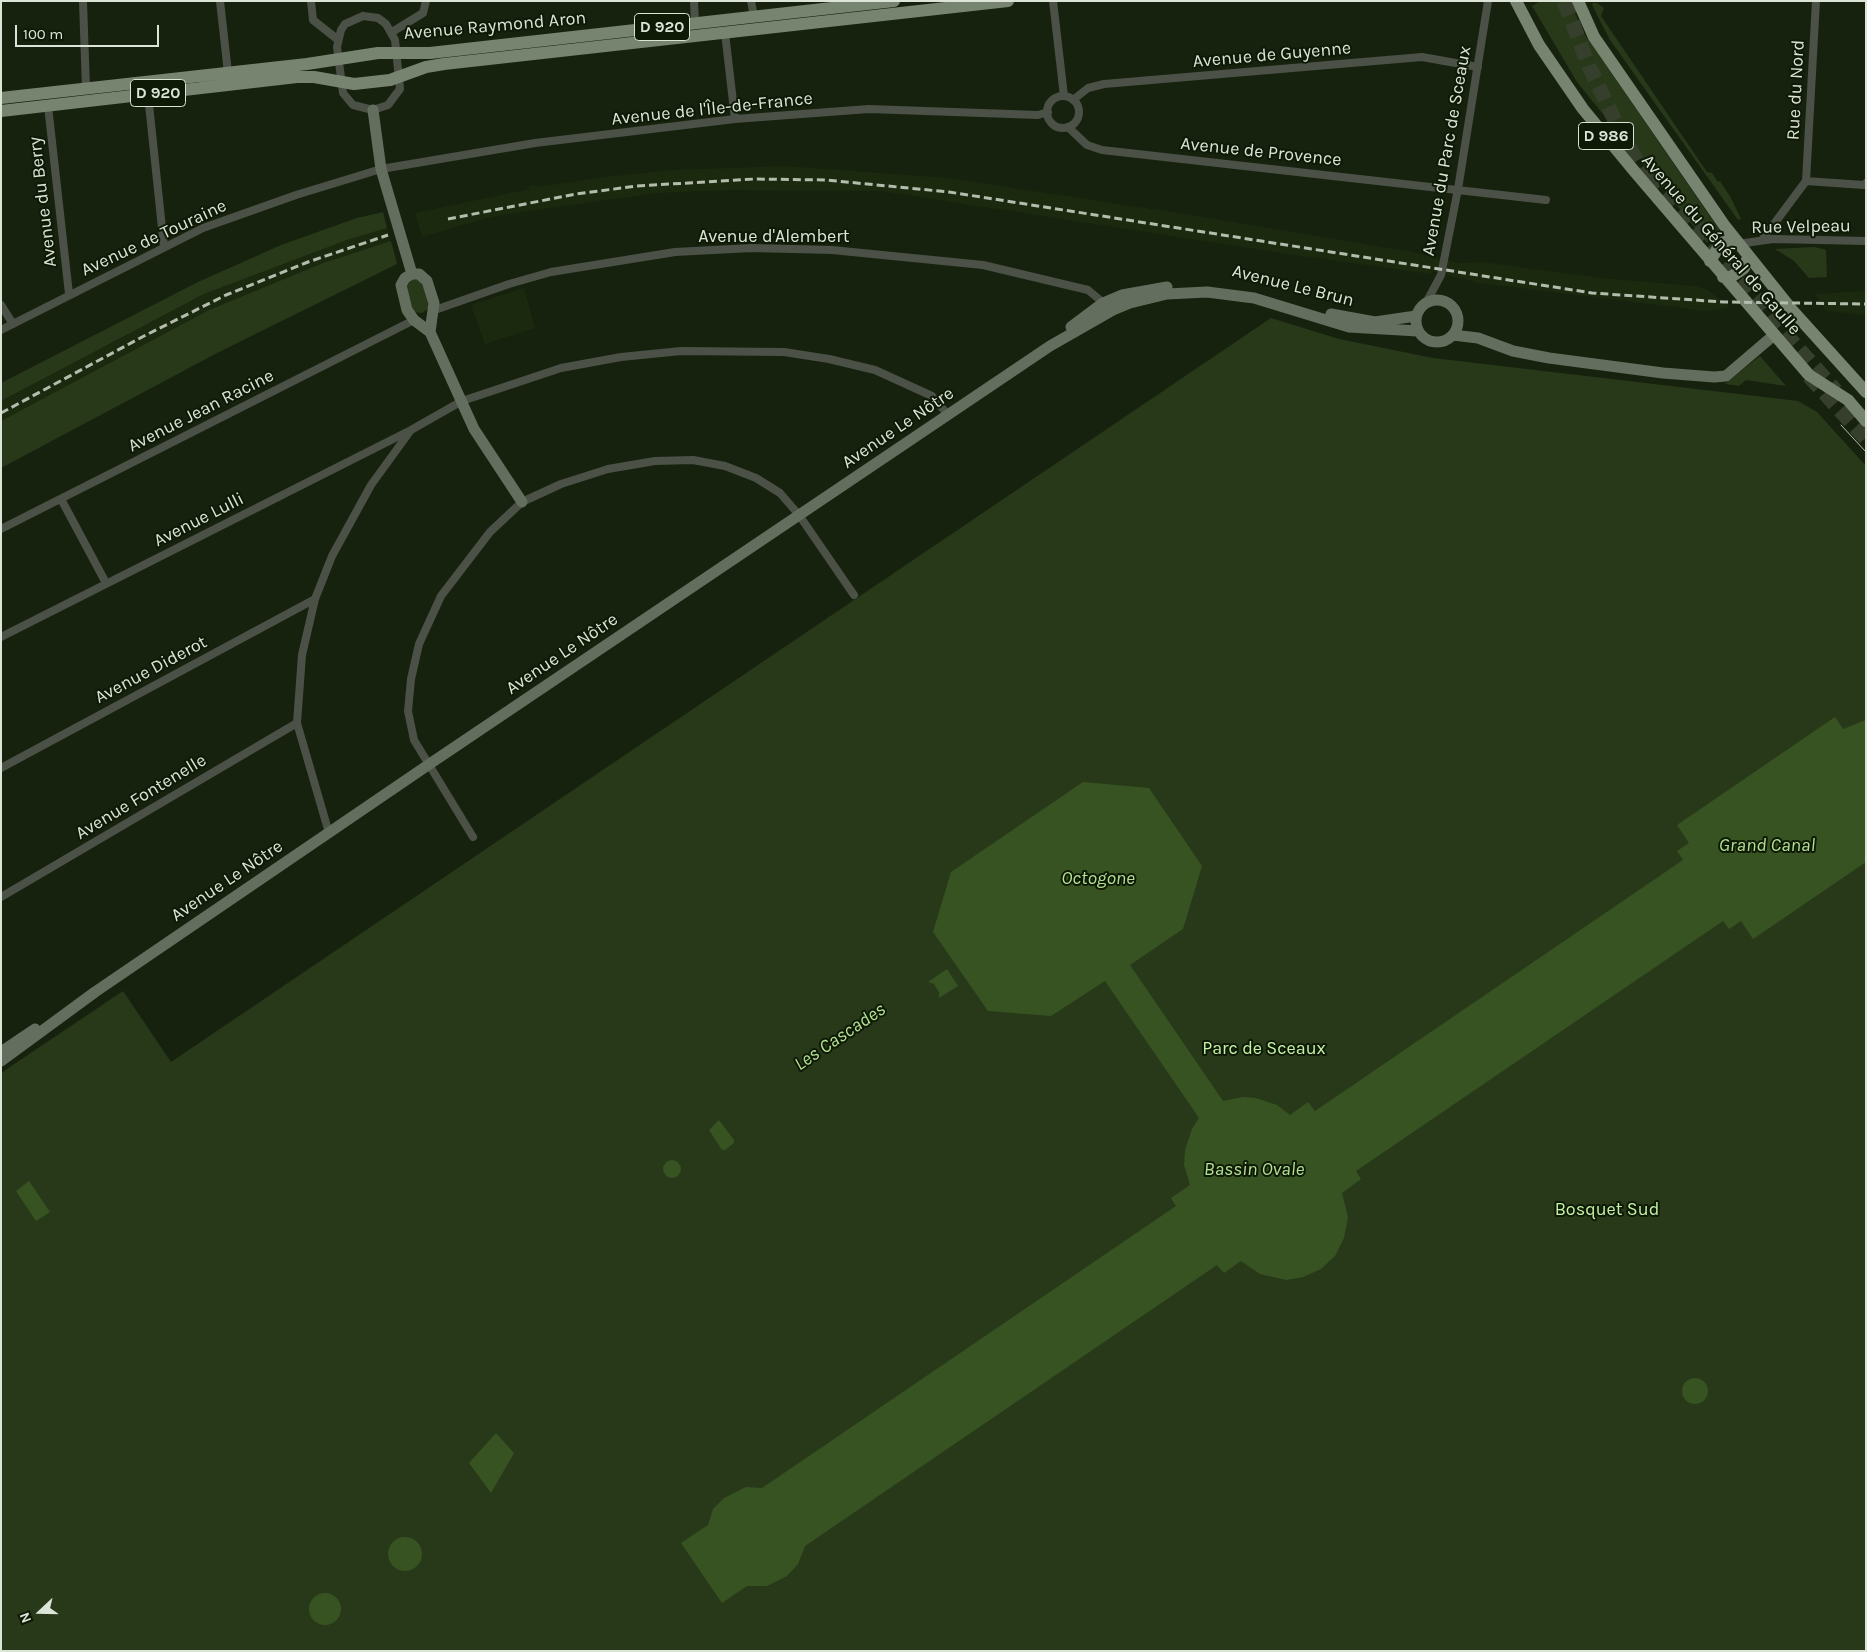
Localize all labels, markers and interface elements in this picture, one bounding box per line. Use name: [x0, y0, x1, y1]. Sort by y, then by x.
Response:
street label: Avenue Raymond Aron: [403, 7, 587, 45]
road number: D 920: [634, 14, 690, 41]
scale bar: [18, 15, 161, 47]
text: 100 m: [23, 25, 63, 43]
street label: Avenue de Guyenne: [1192, 37, 1352, 73]
street label: Rue du Nord: [1783, 39, 1809, 141]
street label: Avenue du Parc de Sceaux: [1418, 44, 1476, 258]
road number: D 920: [130, 80, 186, 106]
street label: Avenue de l'Île-de-France: [610, 88, 814, 130]
road number: D 986: [1578, 122, 1634, 150]
street label: Avenue de Provence: [1179, 133, 1343, 171]
street label: Avenue du Berry: [24, 136, 62, 268]
street label: Avenue du Général de Gaulle: [1637, 150, 1805, 340]
street label: Avenue de Touraine: [78, 195, 230, 281]
street label: Rue Velpeau: [1751, 215, 1851, 239]
street label: Avenue d'Alembert: [698, 226, 850, 248]
street label: Avenue Le Brun: [1230, 260, 1356, 312]
street label: Avenue Jean Racine: [124, 365, 278, 457]
street label: Avenue Le Nôtre: [838, 383, 958, 473]
street label: Avenue Lulli: [150, 488, 248, 552]
street label: Avenue Le Nôtre: [502, 609, 622, 699]
street label: Avenue Diderot: [91, 631, 211, 709]
street label: Avenue Fontenelle: [72, 749, 210, 845]
water label: Grand Canal: [1719, 835, 1815, 857]
street label: Avenue Le Nôtre: [167, 836, 287, 926]
water label: Octogone: [1061, 868, 1135, 890]
water label: Les Cascades: [790, 998, 890, 1076]
park label: Parc de Sceaux: [1202, 1038, 1326, 1060]
water label: Bassin Ovale: [1204, 1159, 1304, 1181]
park label: Bosquet Sud: [1555, 1199, 1659, 1221]
north arrow: [15, 1587, 65, 1637]
text: N: [16, 1610, 35, 1625]

